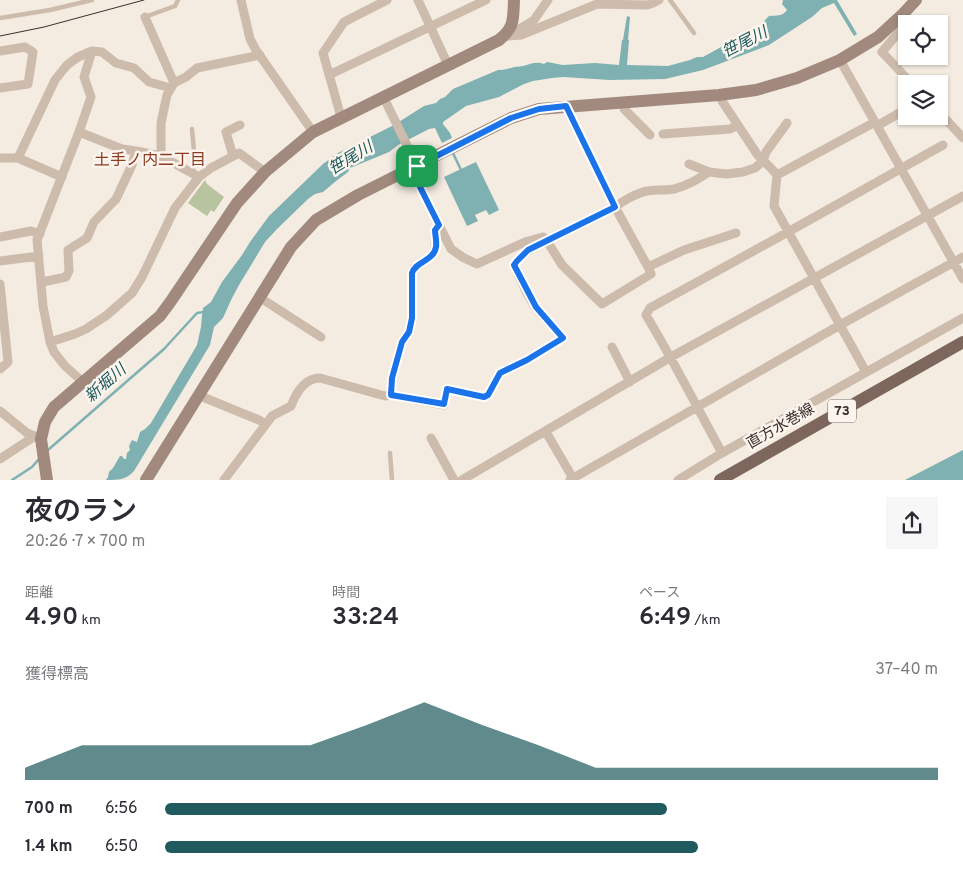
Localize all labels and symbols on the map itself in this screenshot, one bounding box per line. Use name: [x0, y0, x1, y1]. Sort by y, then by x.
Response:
water label: 笹尾川: [719, 22, 773, 63]
water label: 笹尾川: [325, 137, 378, 180]
pin: [396, 145, 438, 187]
district label: 土手ノ内二丁目: [94, 151, 206, 171]
water label: 新堀川: [81, 359, 132, 407]
street label: 直方水巻線: [743, 399, 818, 454]
road number: 73: [828, 400, 856, 422]

